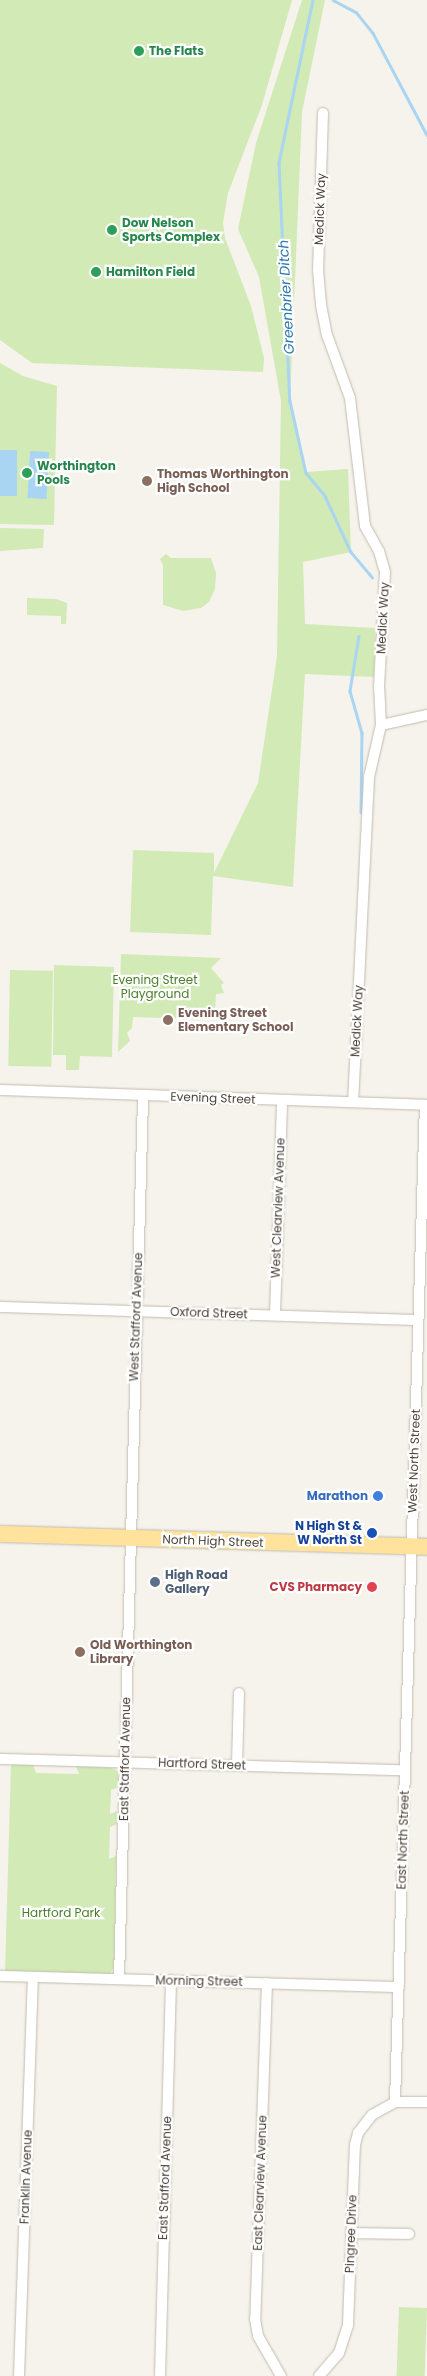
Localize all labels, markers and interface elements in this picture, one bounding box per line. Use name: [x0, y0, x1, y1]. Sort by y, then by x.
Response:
place label: The Flats: [149, 44, 204, 58]
marker: The Flats: [133, 45, 145, 57]
street label: Medick Way: [312, 173, 328, 245]
place label: Dow Nelson Sports Complex: [122, 216, 220, 244]
marker: Dow Nelson Sports Complex: [106, 224, 118, 236]
water label: Greenbrier Ditch: [275, 239, 297, 355]
place label: Hamilton Field: [106, 265, 195, 279]
marker: Hamilton Field: [90, 266, 102, 278]
place label: Worthington Pools: [37, 459, 116, 487]
marker: Worthington Pools: [21, 467, 33, 479]
place label: Thomas Worthington High School: [157, 467, 289, 495]
marker: Thomas Worthington High School: [141, 475, 153, 487]
street label: Medick Way: [374, 582, 392, 654]
park label: Evening Street Playground: [112, 973, 198, 1001]
street label: Medick Way: [348, 985, 366, 1057]
place label: Evening Street Elementary School: [178, 1006, 293, 1034]
marker: Evening Street Elementary School: [162, 1014, 174, 1026]
street label: Evening Street: [170, 1089, 256, 1107]
street label: West Clearview Avenue: [268, 1138, 288, 1278]
street label: West Stafford Avenue: [127, 1252, 145, 1382]
street label: Oxford Street: [170, 1304, 248, 1322]
street label: West North Street: [405, 1409, 423, 1513]
place label: Marathon: [307, 1489, 368, 1503]
marker: Marathon: [372, 1490, 384, 1502]
place label: N High St & W North St: [295, 1519, 362, 1547]
marker: N High St & W North St: [366, 1527, 378, 1539]
street label: North High Street: [162, 1532, 264, 1550]
place label: High Road Gallery: [165, 1568, 228, 1596]
marker: High Road Gallery: [149, 1576, 161, 1588]
place label: CVS Pharmacy: [270, 1580, 362, 1594]
marker: CVS Pharmacy: [366, 1581, 378, 1593]
place label: Old Worthington Library: [90, 1638, 192, 1666]
marker: Old Worthington Library: [74, 1646, 86, 1658]
street label: East Stafford Avenue: [117, 1697, 133, 1821]
street label: Hartford Street: [158, 1755, 246, 1773]
street label: East North Street: [394, 1790, 412, 1890]
park label: Hartford Park: [22, 1906, 100, 1920]
street label: Morning Street: [155, 1973, 243, 1989]
street label: East Clearview Avenue: [250, 2115, 270, 2251]
street label: East Stafford Avenue: [156, 2116, 174, 2240]
street label: Franklin Avenue: [17, 2130, 35, 2224]
street label: Pingree Drive: [342, 2195, 360, 2273]

